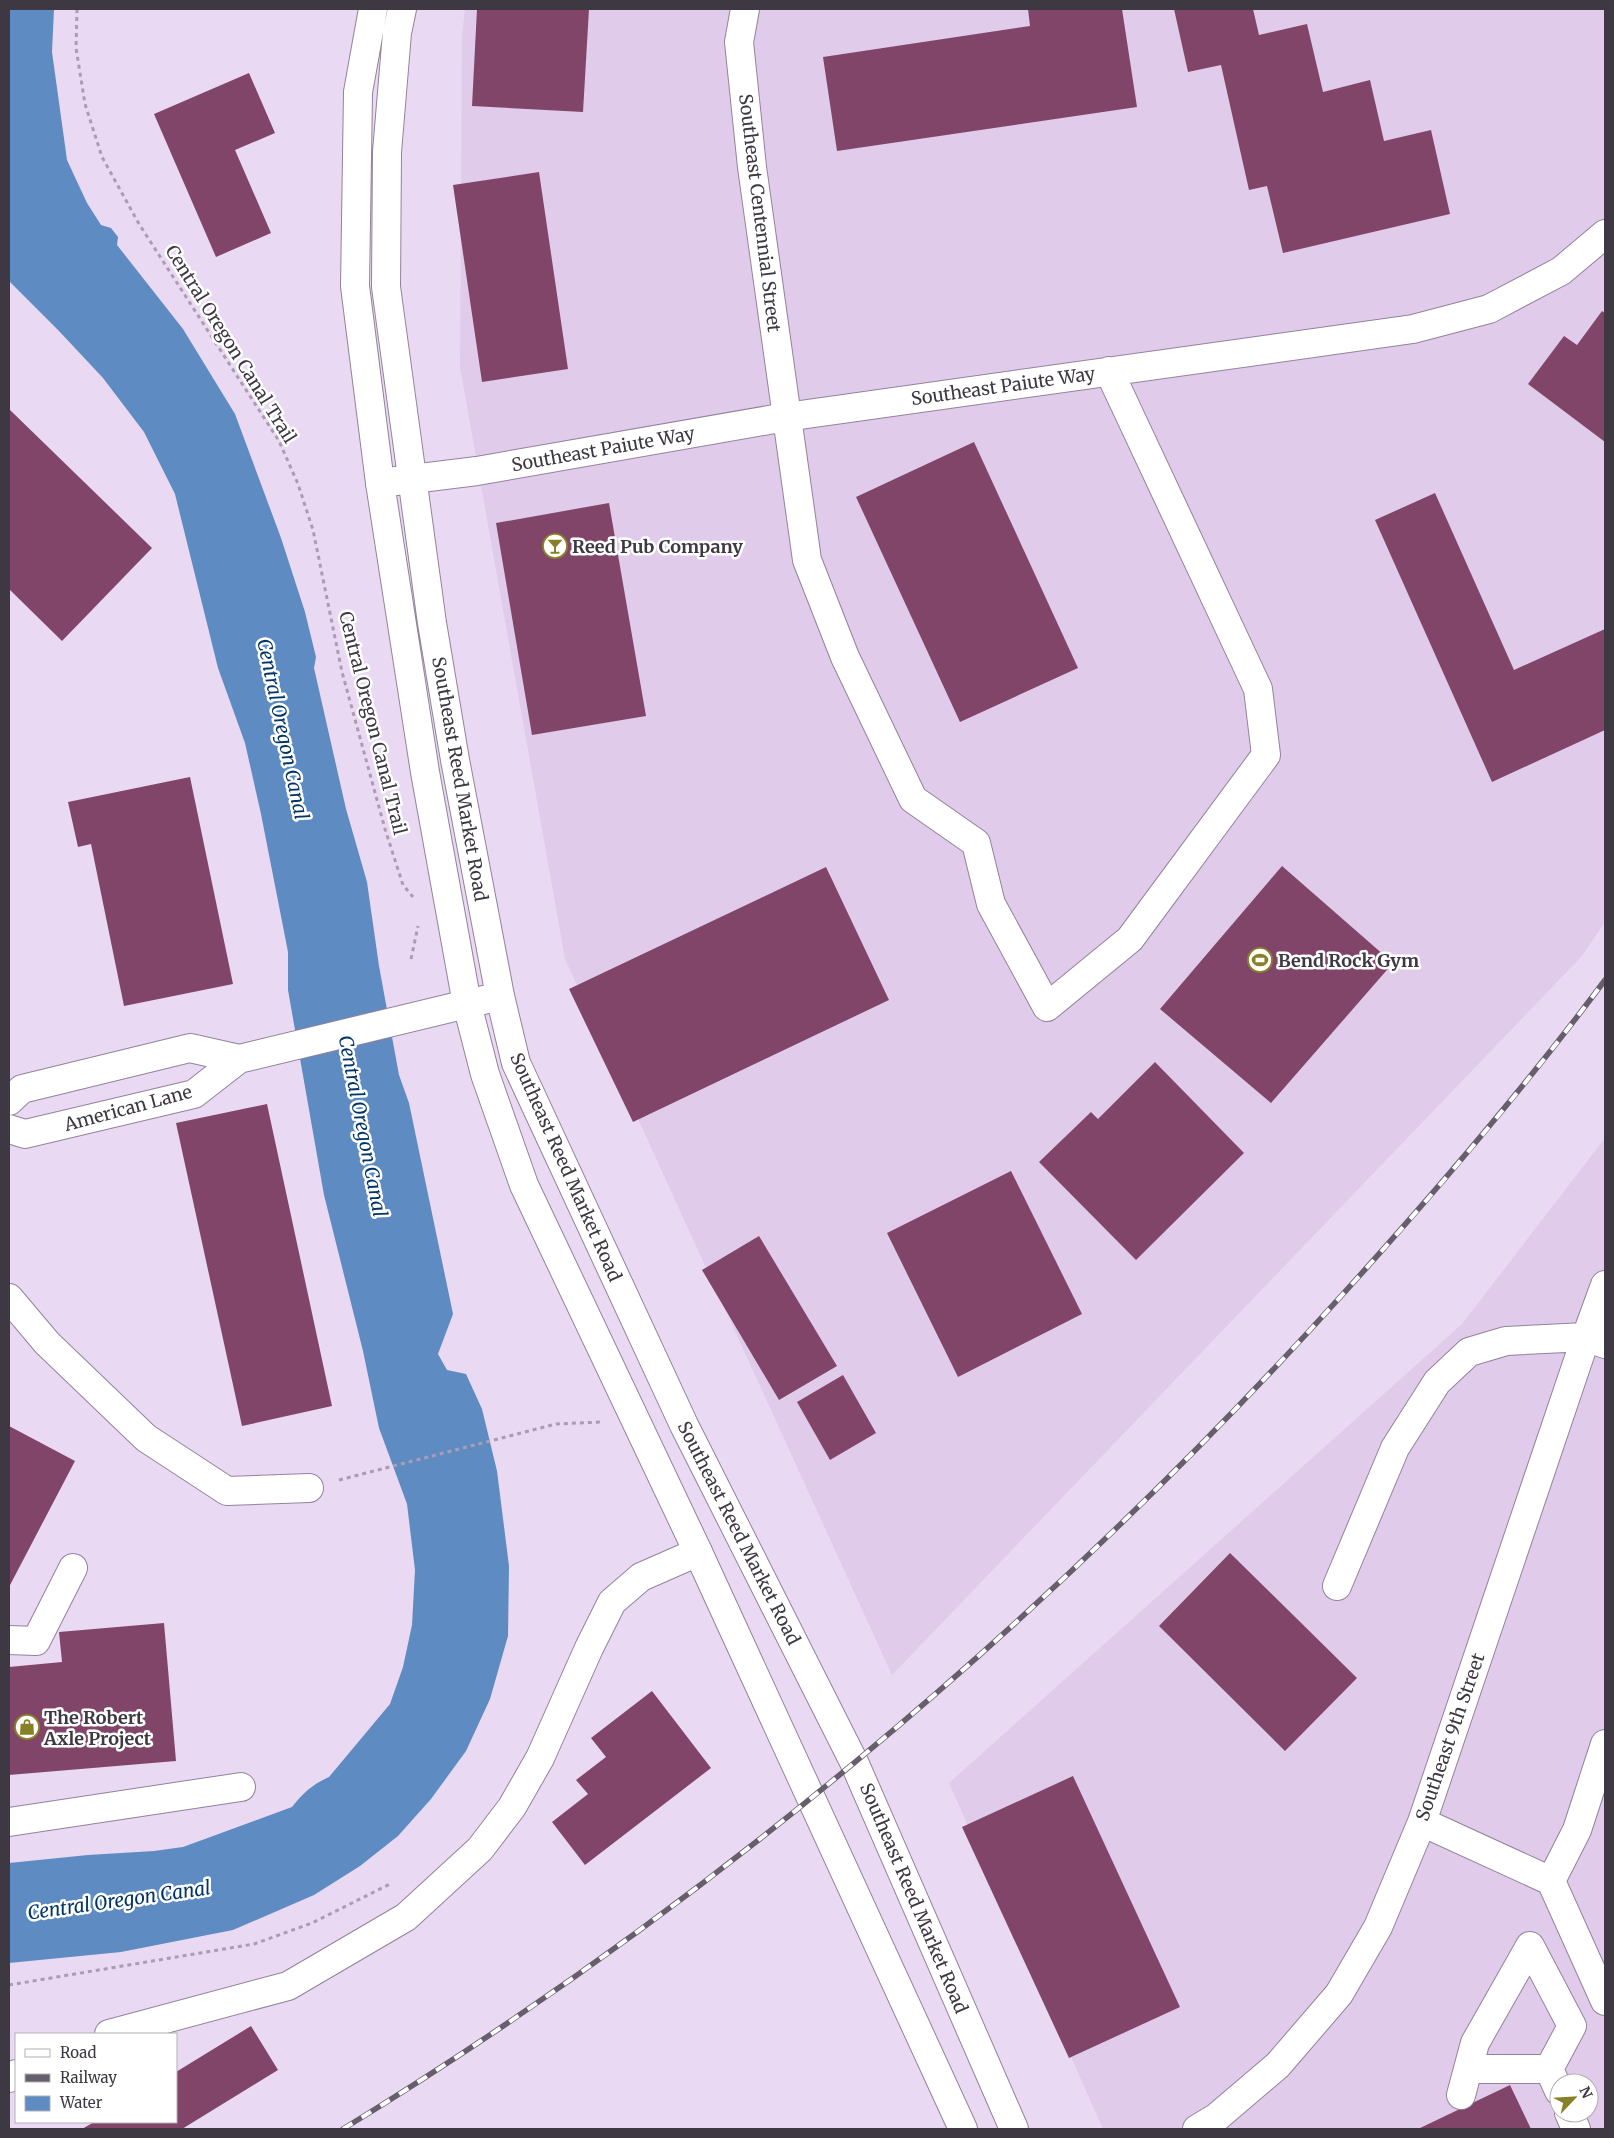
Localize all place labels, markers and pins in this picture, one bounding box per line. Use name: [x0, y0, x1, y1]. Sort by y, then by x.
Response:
bar icon: Reed Pub Company: [542, 533, 568, 559]
place label: Reed Pub Company: [572, 535, 743, 558]
sports icon: Bend Rock Gym: [1247, 947, 1273, 973]
place label: Bend Rock Gym: [1278, 949, 1419, 972]
place label: The Robert Axle Project: [43, 1706, 152, 1750]
shop icon: The Robert Axle Project: [14, 1714, 40, 1740]

